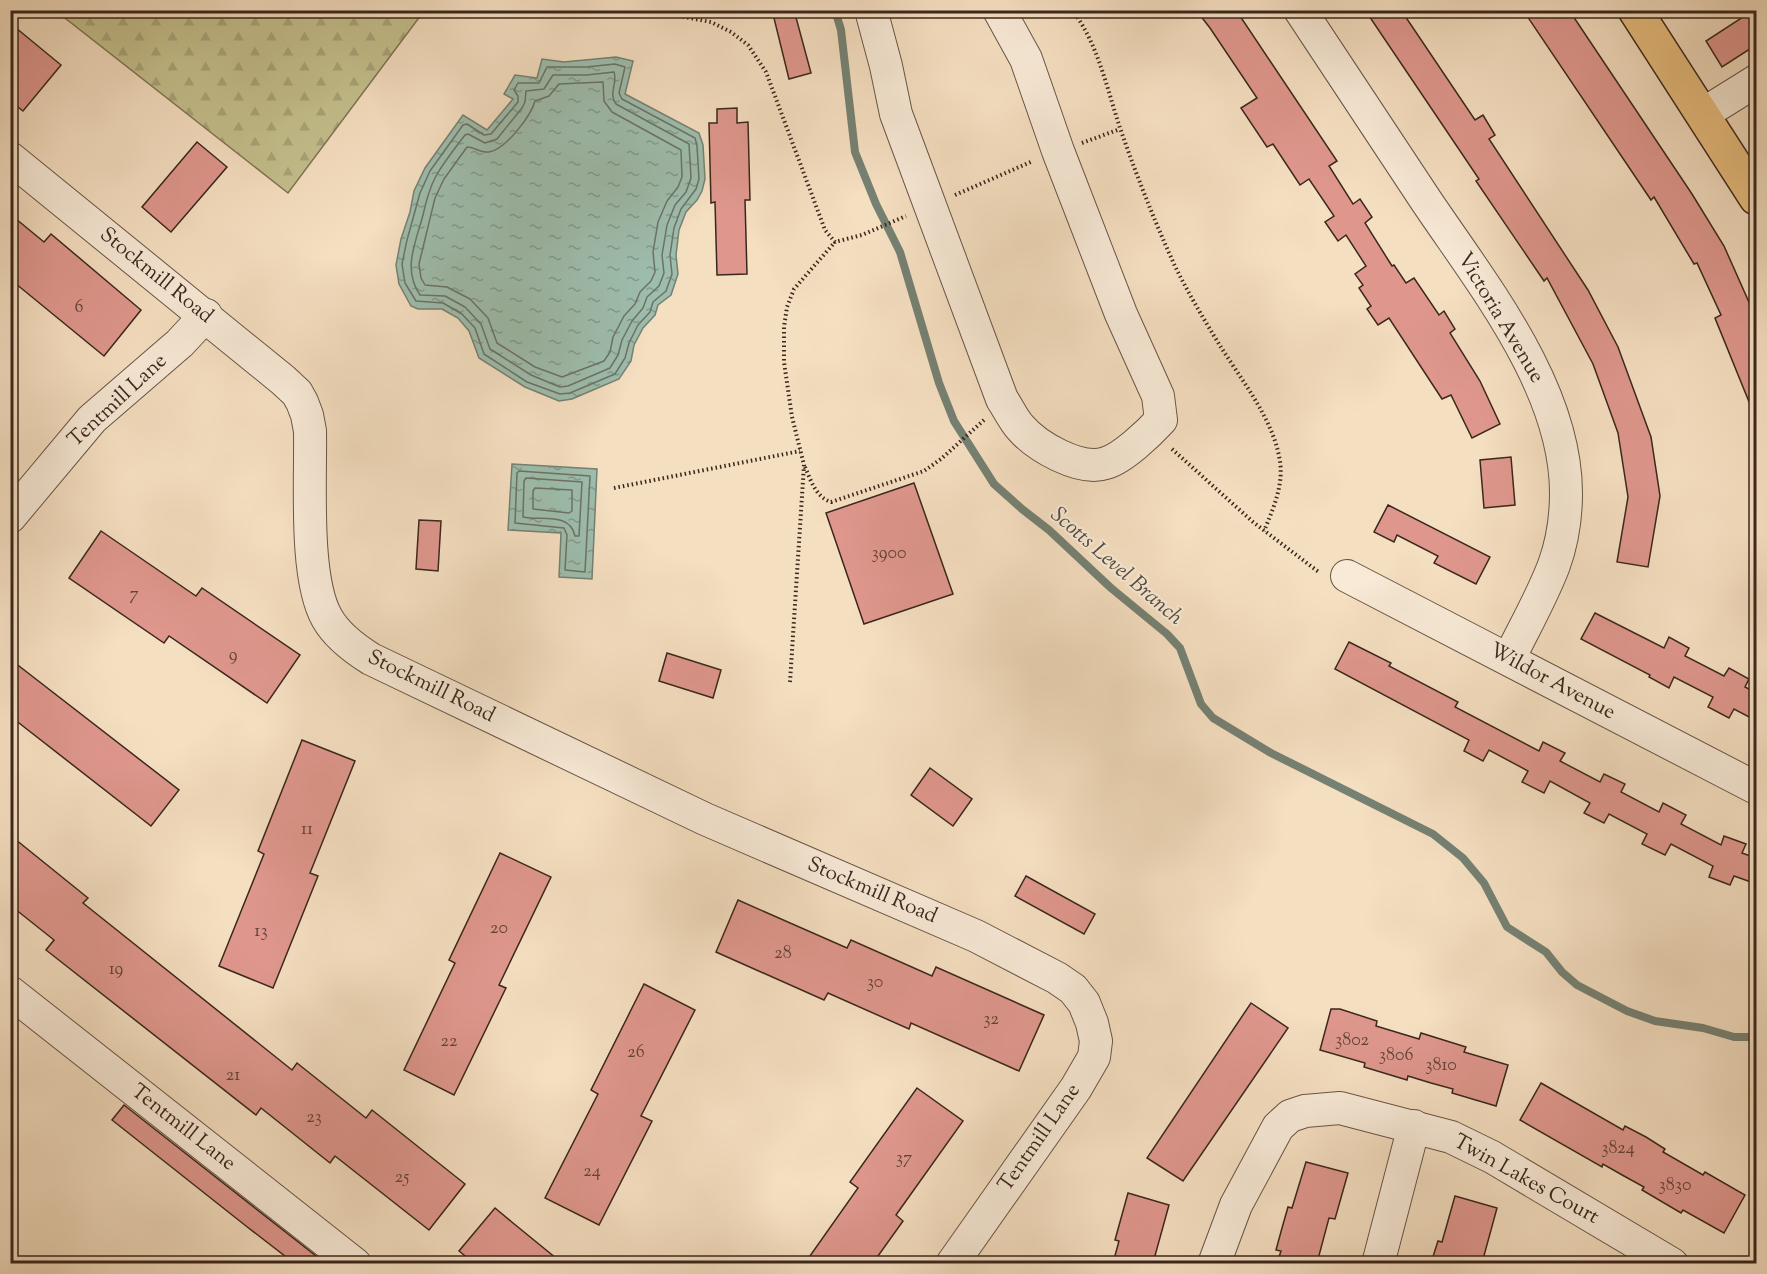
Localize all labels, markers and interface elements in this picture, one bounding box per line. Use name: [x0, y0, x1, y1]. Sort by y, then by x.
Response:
street label: Stockmill Road: [93, 221, 219, 331]
street label: Victoria Avenue: [1449, 247, 1551, 389]
house number: 6: [75, 295, 84, 321]
street label: Tentmill Lane: [62, 347, 174, 455]
water label: Scotts Level Branch: [1042, 500, 1190, 634]
house number: 3900: [872, 541, 906, 567]
house number: 7: [129, 582, 139, 608]
street label: Wildor Avenue: [1483, 636, 1621, 728]
house number: 9: [229, 643, 238, 669]
street label: Stockmill Road: [362, 643, 500, 731]
house number: 11: [301, 817, 313, 843]
street label: Stockmill Road: [802, 850, 942, 932]
house number: 20: [490, 916, 508, 942]
house number: 13: [254, 919, 268, 945]
house number: 28: [774, 941, 792, 967]
house number: 19: [109, 957, 124, 983]
house number: 30: [867, 970, 883, 996]
house number: 32: [983, 1007, 999, 1033]
house number: 3802: [1335, 1028, 1370, 1054]
house number: 22: [441, 1029, 458, 1055]
house number: 26: [627, 1040, 645, 1066]
house number: 3806: [1379, 1043, 1413, 1069]
house number: 3810: [1425, 1053, 1457, 1079]
house number: 21: [226, 1063, 240, 1089]
street label: Tentmill Lane: [124, 1077, 242, 1179]
street label: Tentmill Lane: [992, 1078, 1088, 1198]
house number: 23: [306, 1105, 322, 1131]
street label: Twin Lakes Court: [1448, 1128, 1604, 1232]
house number: 3824: [1601, 1136, 1635, 1162]
house number: 37: [896, 1146, 912, 1172]
house number: 24: [583, 1159, 601, 1185]
house number: 25: [395, 1165, 409, 1191]
house number: 3830: [1659, 1173, 1691, 1199]

